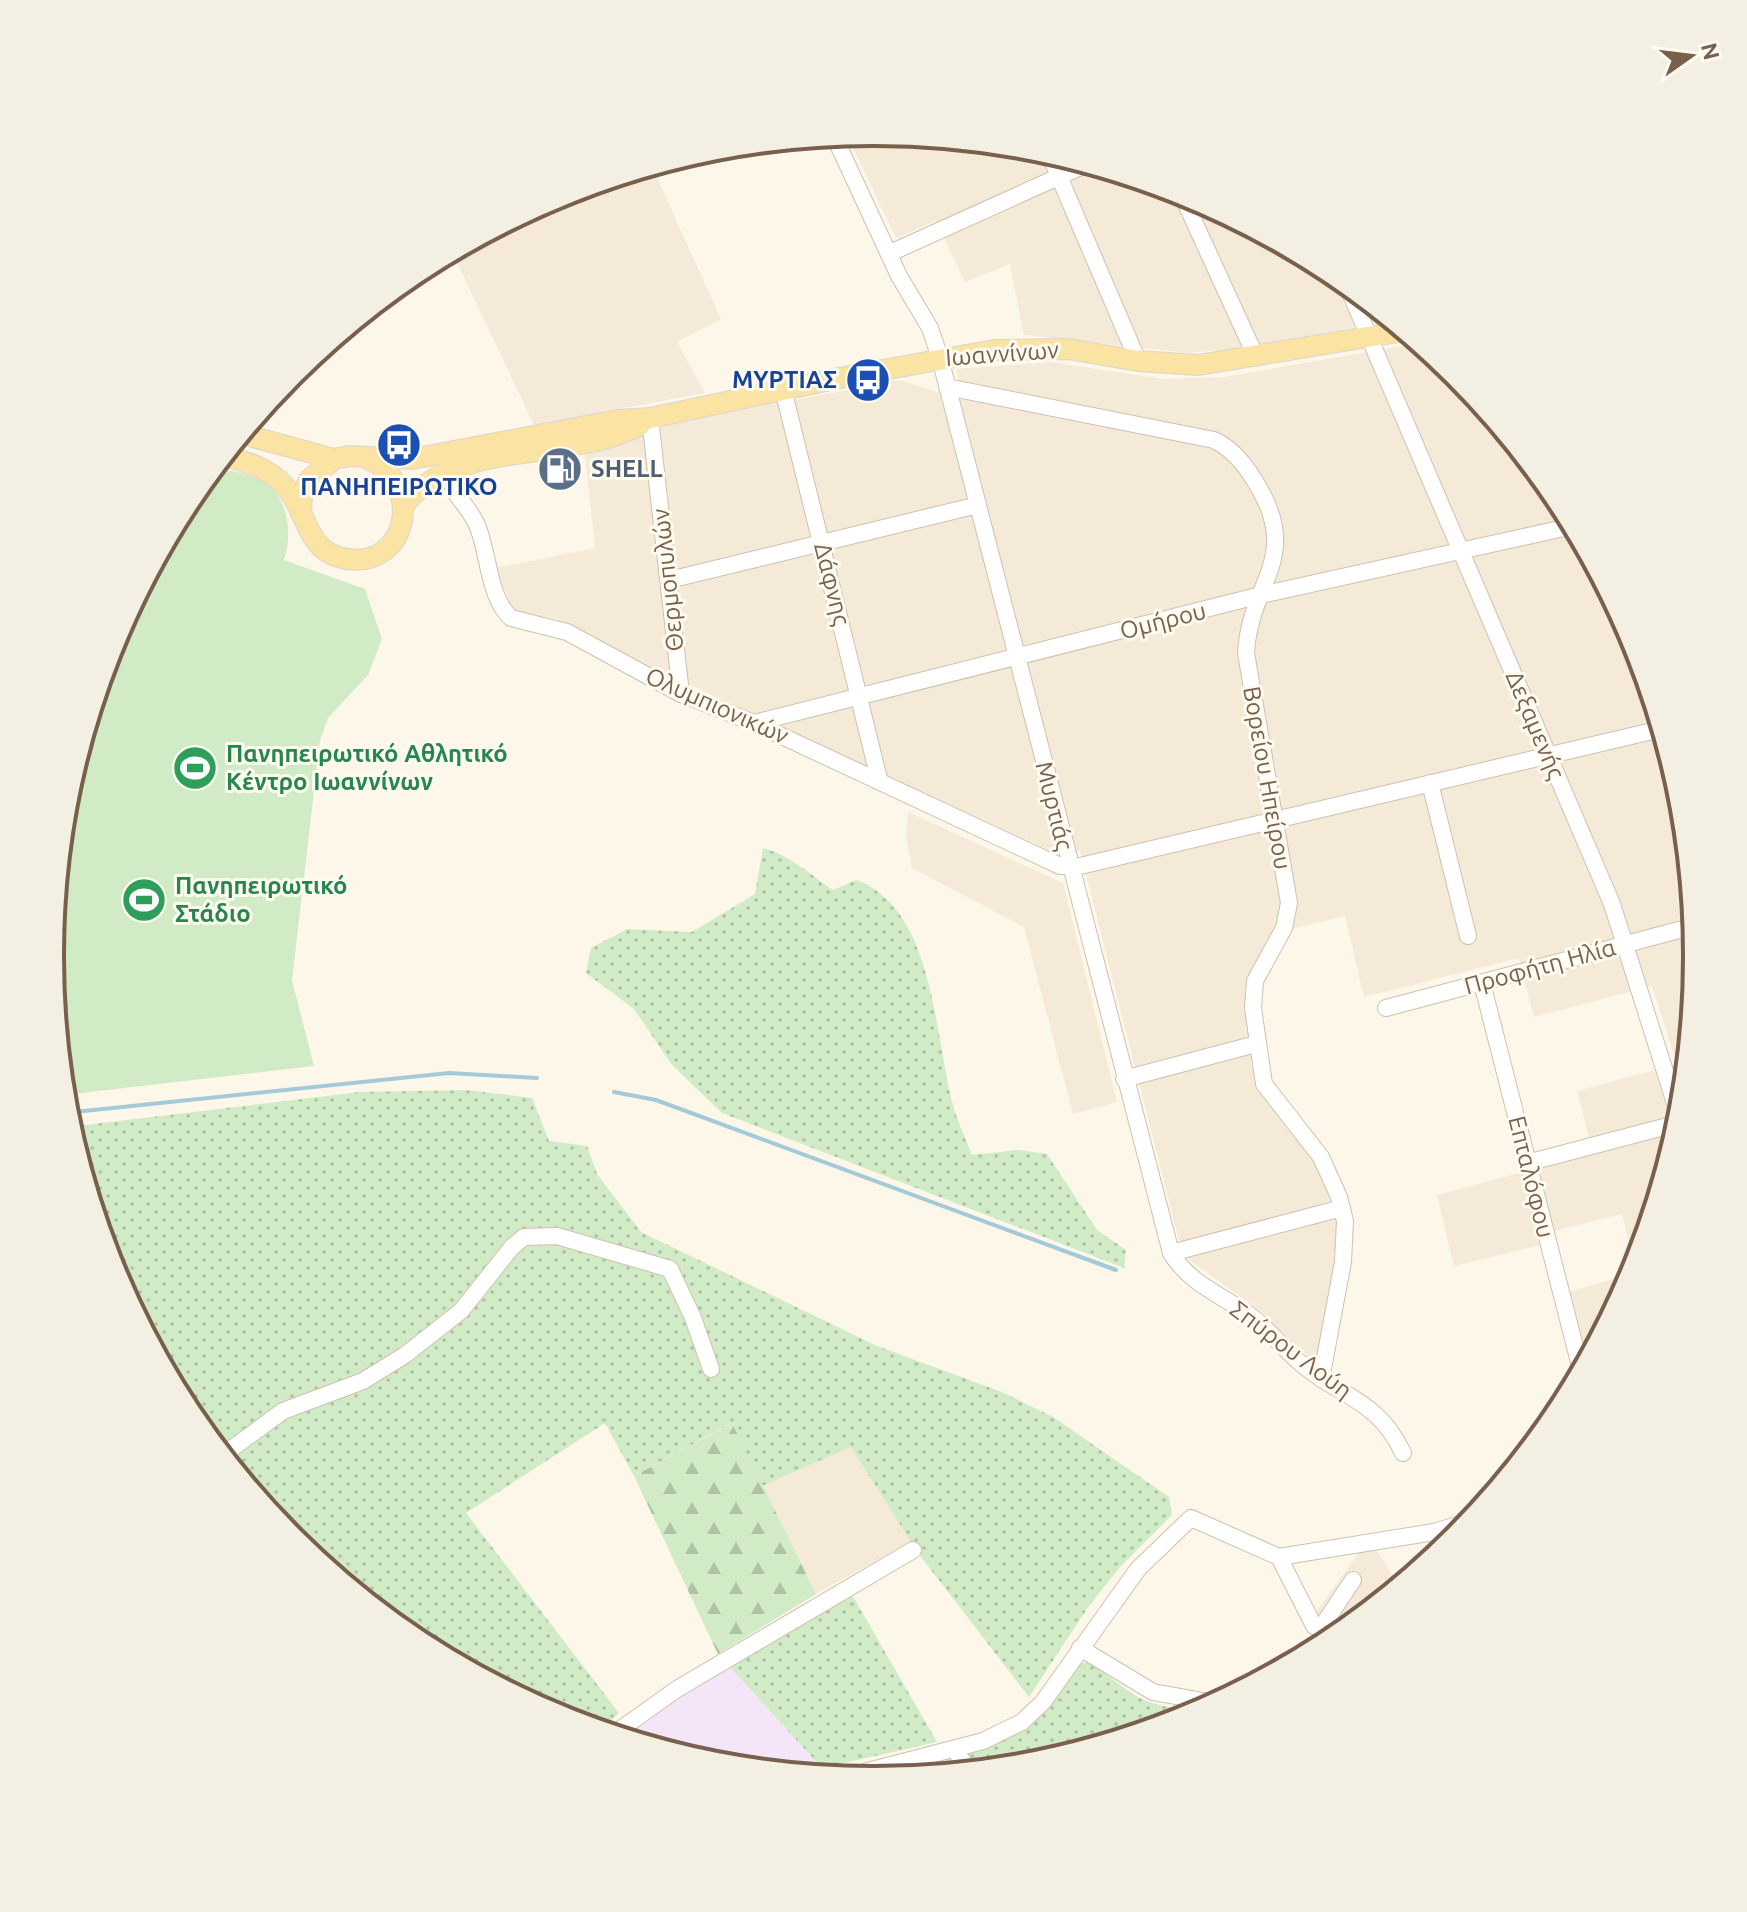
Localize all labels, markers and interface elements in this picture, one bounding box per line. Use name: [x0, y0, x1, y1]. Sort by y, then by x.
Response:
north arrow: [1651, 16, 1731, 96]
text: N: [1697, 40, 1725, 62]
street label: Ιωαννίνων: [944, 336, 1060, 371]
bus stop icon: ΜΥΡΤΙΑΣ: [844, 356, 892, 404]
place label: ΜΥΡΤΙΑΣ: [732, 366, 837, 393]
bus stop icon: ΠΑΝΗΠΕΙΡΩΤΙΚΟ: [375, 421, 423, 469]
fuel station icon: SHELL: [536, 445, 584, 493]
place label: SHELL: [591, 455, 663, 482]
place label: ΠΑΝΗΠΕΙΡΩΤΙΚΟ: [300, 473, 498, 500]
street label: Θερμοπυλών: [647, 507, 688, 653]
street label: Δάφνης: [809, 540, 856, 628]
street label: Ομήρου: [1117, 597, 1209, 644]
street label: Ολυμπιονικών: [642, 662, 793, 749]
street label: Δεξαμενής: [1501, 667, 1570, 783]
street label: Βορείου Ηπείρου: [1238, 684, 1297, 872]
place label: Πανηπειρωτικό Αθλητικό Κέντρο Ιωαννίνων: [226, 740, 508, 795]
sports icon: Πανηπειρωτικό Αθλητικό Κέντρο Ιωαννίνων: [171, 744, 219, 792]
street label: Μυρτιάς: [1030, 759, 1079, 853]
place label: Πανηπειρωτικό Στάδιο: [175, 872, 347, 927]
sports icon: Πανηπειρωτικό Στάδιο: [120, 876, 168, 924]
street label: Προφήτη Ηλία: [1461, 933, 1619, 1000]
street label: Επταλόφου: [1503, 1113, 1560, 1241]
street label: Σπύρου Λούη: [1225, 1295, 1357, 1404]

